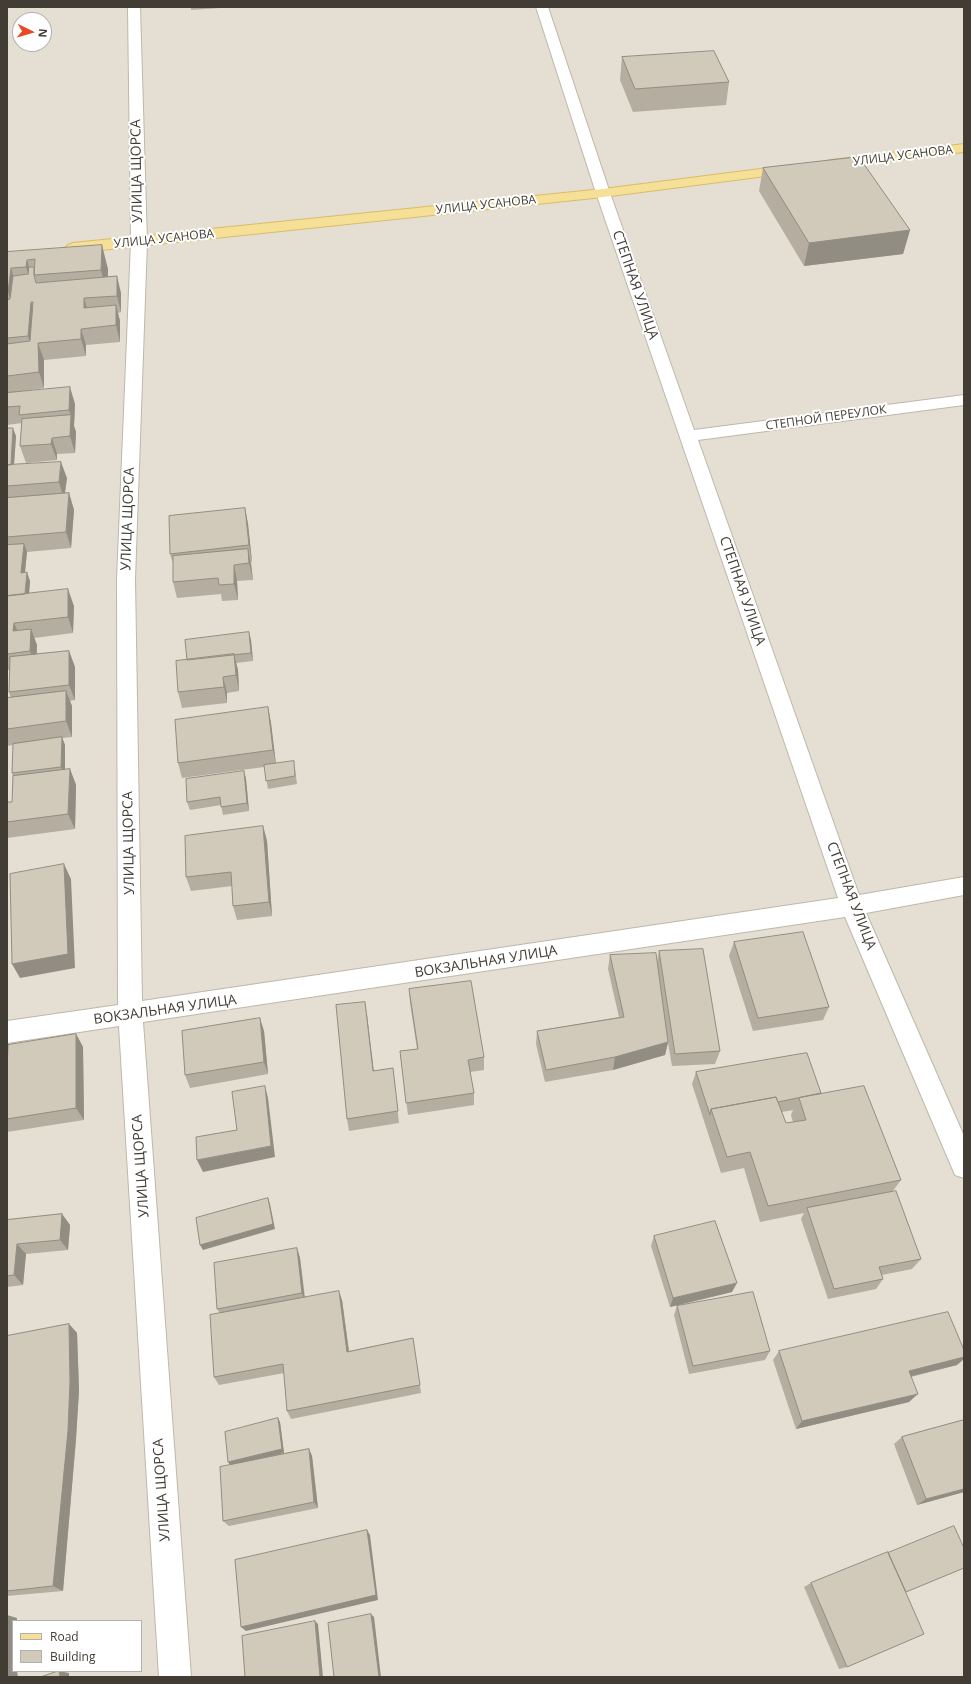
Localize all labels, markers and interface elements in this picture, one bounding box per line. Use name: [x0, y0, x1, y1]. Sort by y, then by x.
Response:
north arrow: [12, 12, 52, 52]
text: N: [36, 28, 51, 38]
street label: УЛИЦА ЩОРСА: [128, 119, 146, 223]
street label: УЛИЦА УСАНОВА: [852, 143, 954, 169]
street label: УЛИЦА УСАНОВА: [435, 193, 537, 217]
street label: УЛИЦА УСАНОВА: [113, 227, 215, 251]
street label: СТЕПНАЯ УЛИЦА: [608, 228, 662, 342]
street label: СТЕПНОЙ ПЕРЕУЛОК: [765, 402, 887, 434]
street label: УЛИЦА ЩОРСА: [118, 467, 138, 571]
street label: СТЕПНАЯ УЛИЦА: [715, 534, 769, 648]
street label: УЛИЦА ЩОРСА: [120, 791, 138, 895]
street label: СТЕПНАЯ УЛИЦА: [823, 840, 879, 952]
street label: ВОКЗАЛЬНАЯ УЛИЦА: [413, 942, 559, 982]
street label: ВОКЗАЛЬНАЯ УЛИЦА: [92, 992, 238, 1028]
street label: УЛИЦА ЩОРСА: [129, 1114, 153, 1218]
street label: УЛИЦА ЩОРСА: [150, 1438, 174, 1542]
legend: [12, 1620, 142, 1672]
text: Road: [50, 1628, 79, 1645]
text: Building: [50, 1648, 95, 1665]

